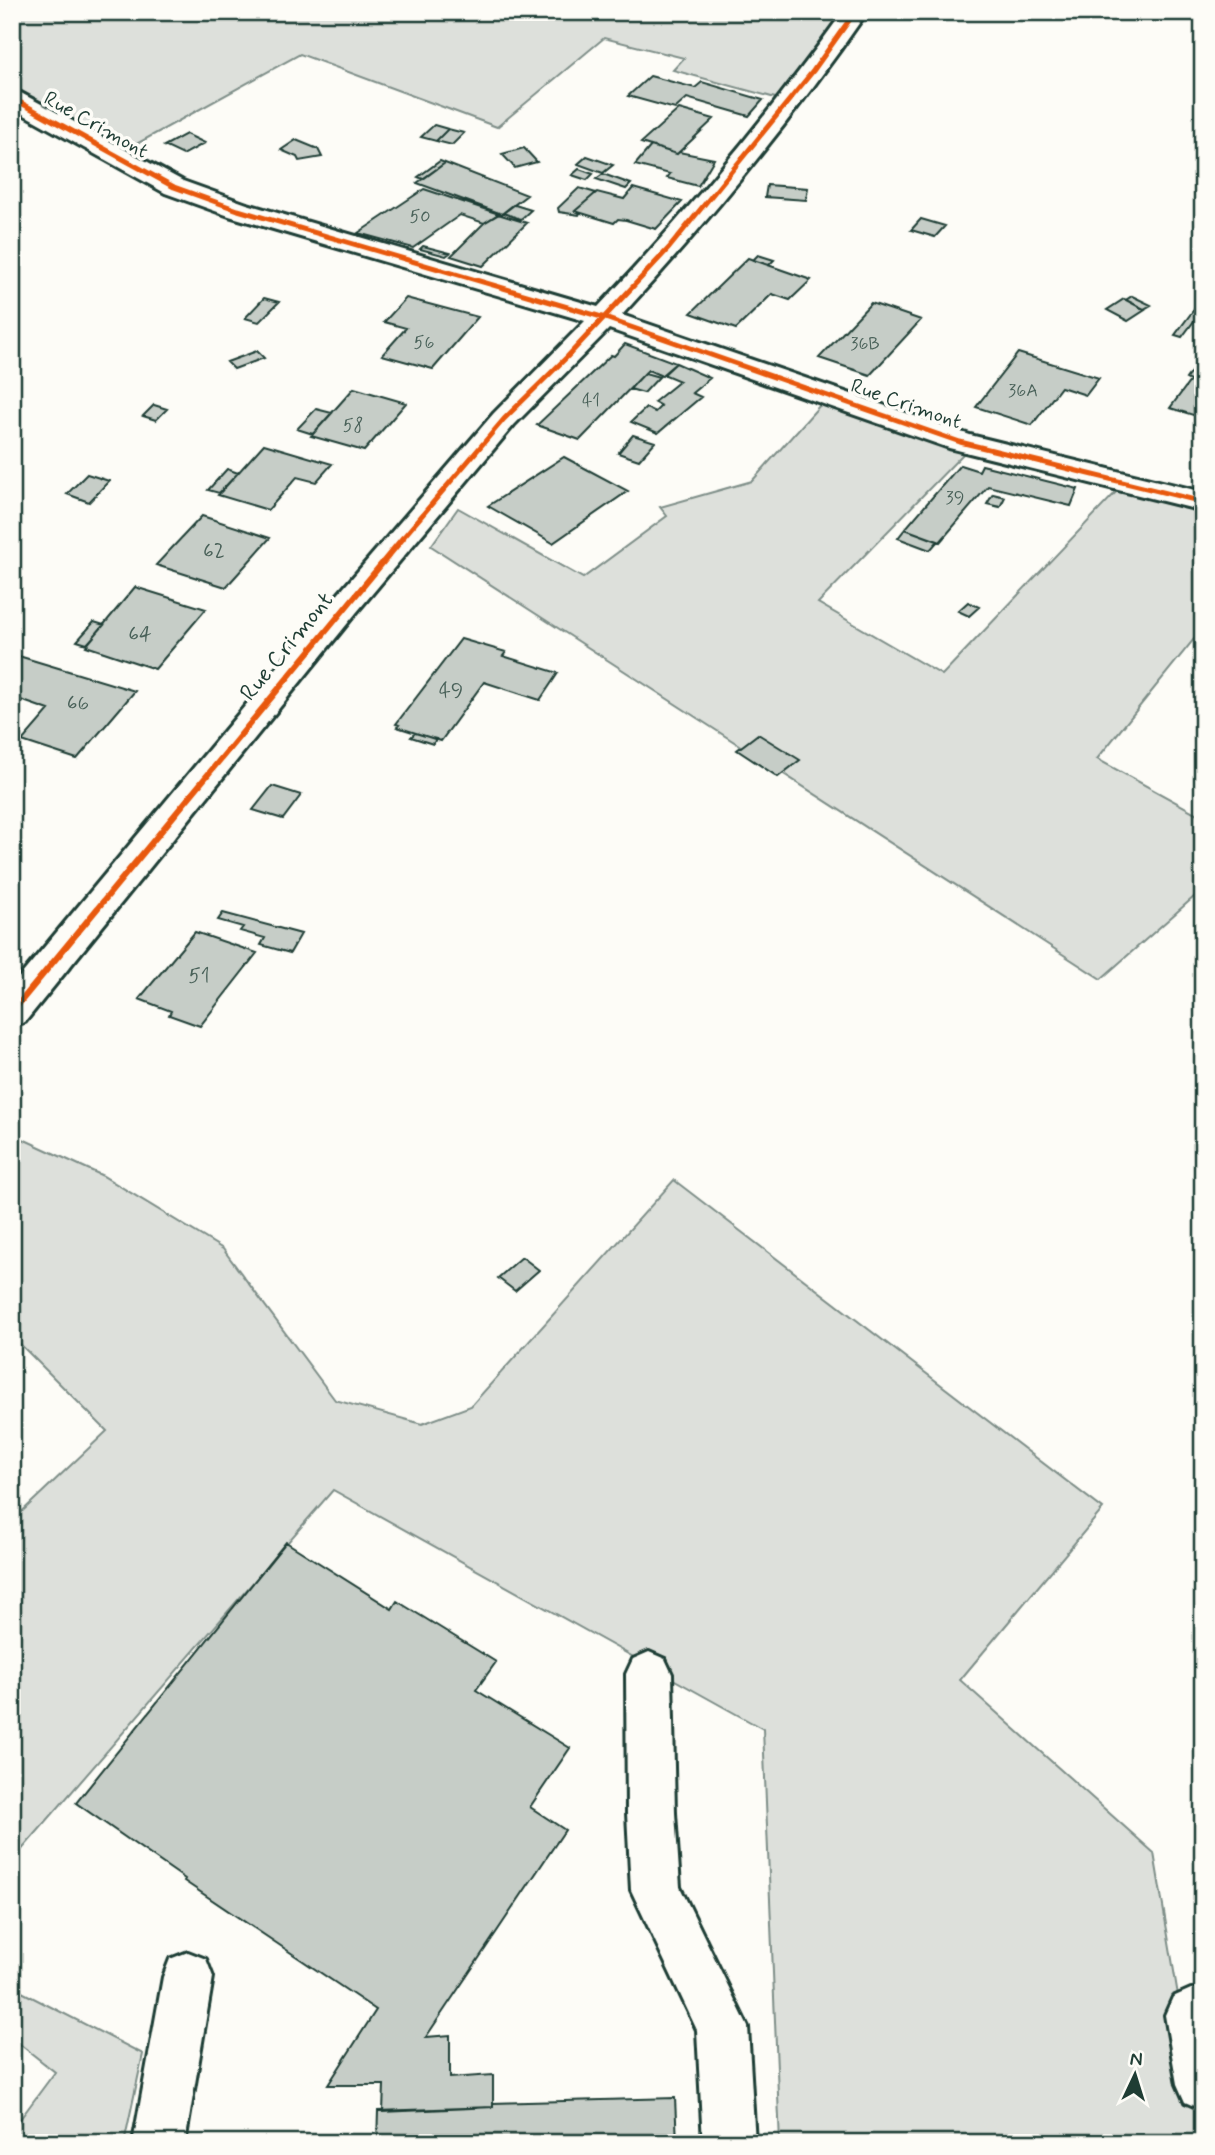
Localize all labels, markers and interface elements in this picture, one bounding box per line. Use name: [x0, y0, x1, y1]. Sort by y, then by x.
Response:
street label: Rue Crimont: [39, 85, 153, 165]
house number: 50: [409, 205, 431, 229]
house number: 56: [414, 331, 434, 355]
house number: 36B: [850, 332, 880, 356]
street label: Rue Crimont: [847, 372, 965, 436]
house number: 36A: [1008, 379, 1038, 403]
house number: 41: [582, 389, 600, 413]
house number: 58: [343, 414, 363, 438]
house number: 39: [946, 486, 964, 510]
house number: 62: [203, 537, 225, 565]
street label: Rue Crimont: [233, 586, 341, 708]
house number: 64: [128, 620, 152, 648]
house number: 49: [439, 677, 463, 705]
house number: 66: [67, 689, 89, 717]
house number: 51: [188, 962, 210, 990]
north arrow: [1100, 2039, 1170, 2110]
text: N: [1129, 2047, 1143, 2072]

